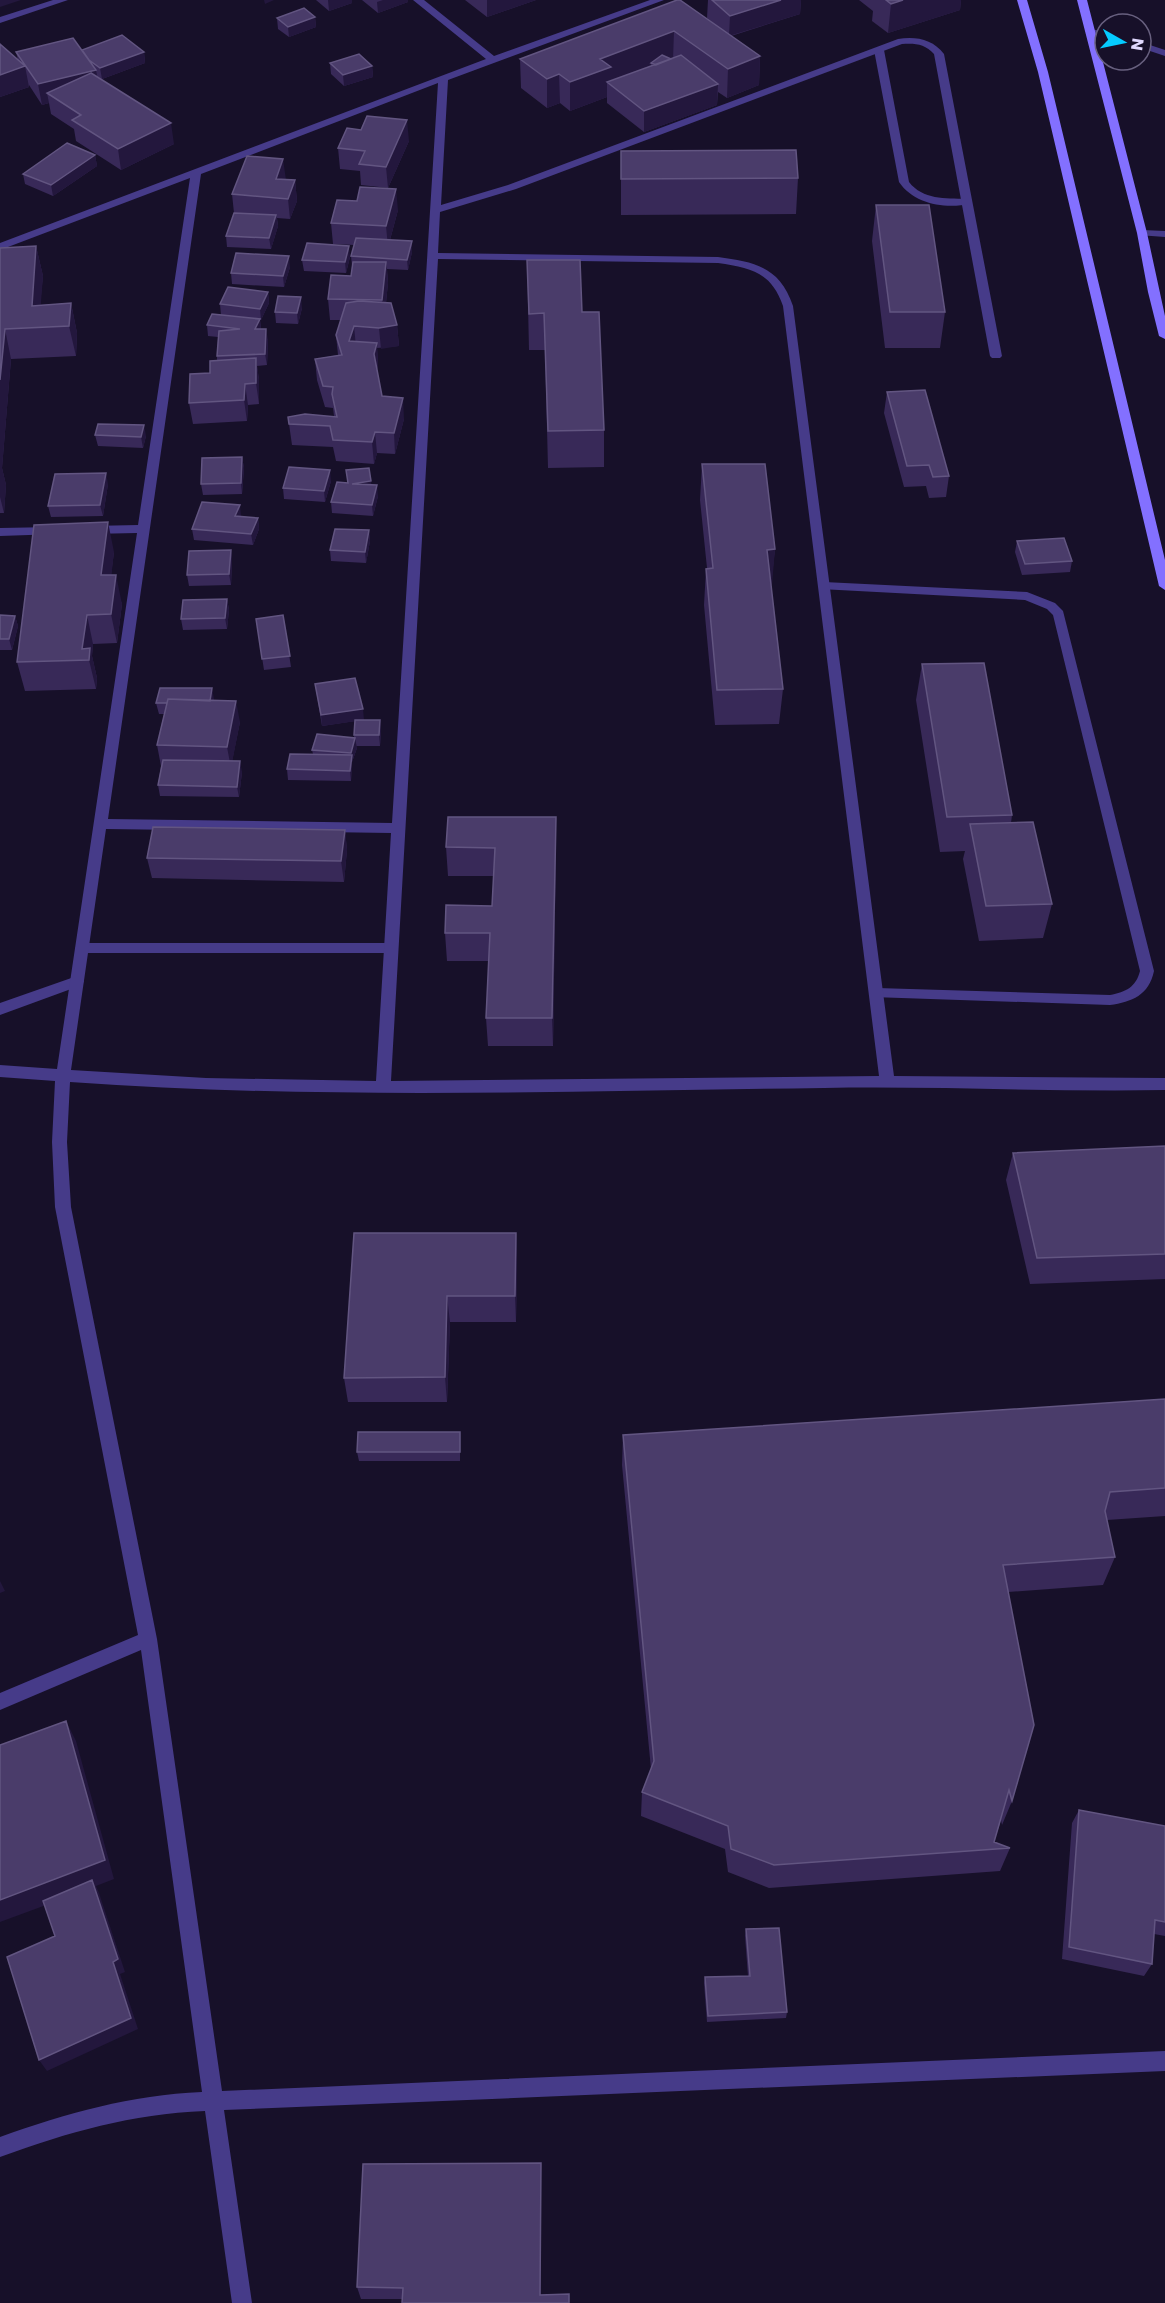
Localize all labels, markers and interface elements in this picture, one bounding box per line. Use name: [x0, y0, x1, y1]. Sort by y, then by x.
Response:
north arrow: [1093, 12, 1153, 72]
text: N: [1125, 37, 1150, 52]

